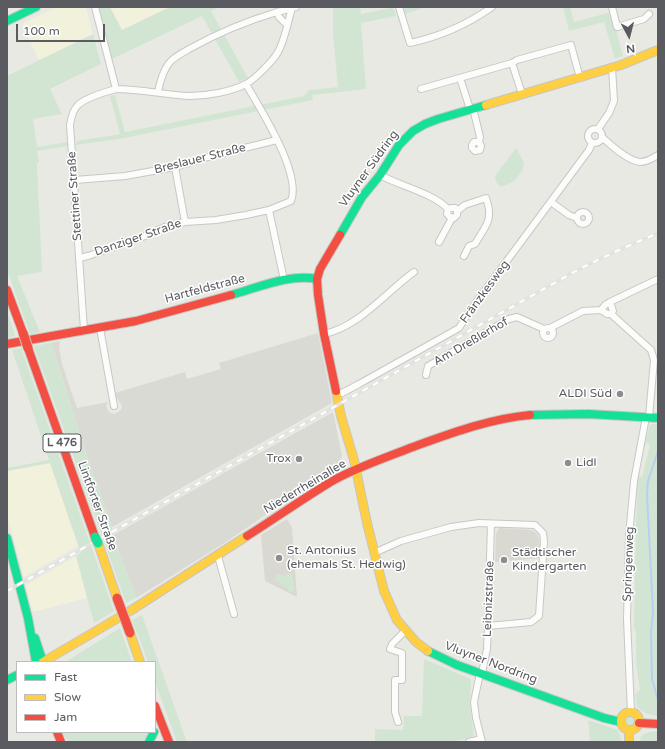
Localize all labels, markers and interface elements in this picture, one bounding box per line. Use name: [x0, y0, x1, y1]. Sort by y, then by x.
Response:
scale bar: [18, 16, 107, 42]
north arrow: [609, 16, 649, 56]
text: 100 m: [23, 24, 60, 38]
text: N: [625, 41, 636, 55]
street label: Vluyner Südring: [336, 128, 402, 210]
street label: Breslauer Straße: [153, 141, 247, 177]
street label: Stettiner Straße: [65, 151, 85, 241]
street label: Danziger Straße: [93, 216, 183, 260]
street label: Fränzkesweg: [457, 258, 513, 326]
street label: Hartfeldstraße: [163, 271, 247, 307]
street label: Am Dreßlerhof: [431, 315, 511, 369]
place label: ALDI Süd: [558, 387, 612, 401]
marker: ALDI Süd: [615, 389, 625, 399]
road number: L 476: [43, 434, 81, 452]
place label: Trox: [266, 452, 291, 466]
marker: Trox: [294, 454, 304, 464]
place label: Lidl: [576, 456, 596, 470]
street label: Niederrheinallee: [261, 457, 349, 517]
marker: Lidl: [563, 458, 573, 468]
street label: Lintforter Straße: [74, 459, 120, 553]
street label: Springenweg: [620, 526, 638, 602]
place label: St. Antonius (ehemals St. Hedwig): [287, 544, 406, 572]
place label: Städtischer Kindergarten: [512, 546, 587, 574]
marker: St. Antonius (ehemals St. Hedwig): [274, 553, 284, 563]
marker: Städtischer Kindergarten: [499, 555, 509, 565]
street label: Leibnizstraße: [480, 561, 498, 637]
street label: Vluyner Nordring: [443, 639, 539, 687]
legend: [16, 661, 156, 733]
text: Fast: [54, 670, 77, 684]
text: Slow: [54, 690, 81, 704]
text: Jam: [54, 710, 77, 724]

